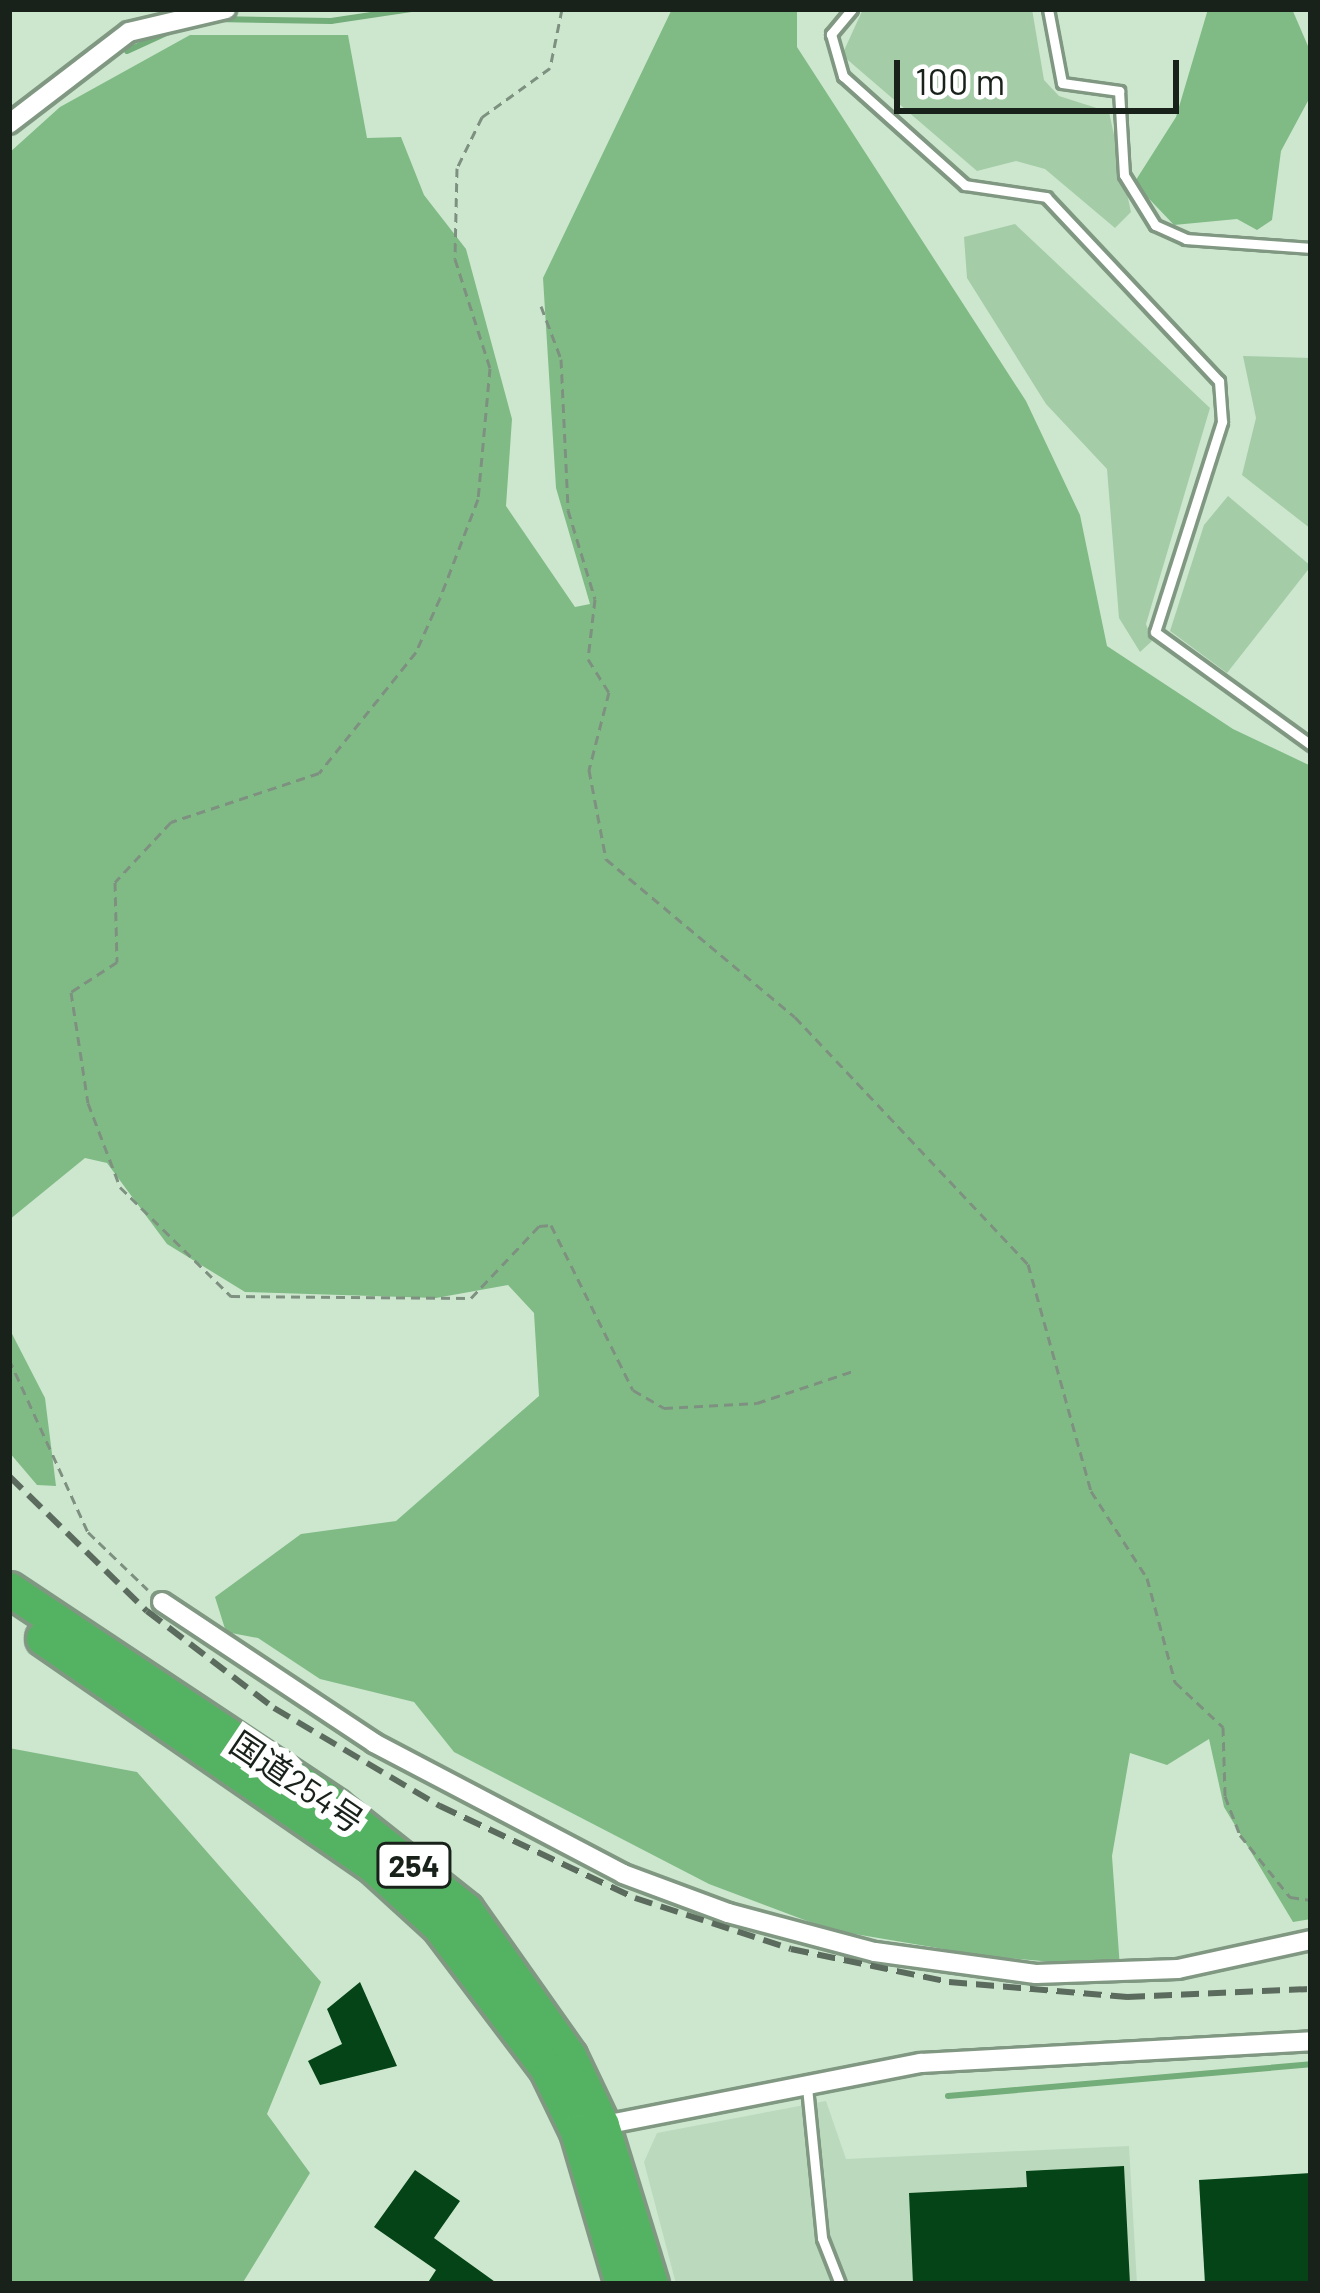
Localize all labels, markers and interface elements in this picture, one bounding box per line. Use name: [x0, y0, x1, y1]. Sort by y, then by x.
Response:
scale bar: [900, 36, 1185, 110]
text: 100 m: [915, 59, 1005, 102]
street label: 国道254号: [223, 1723, 371, 1841]
road number: 254: [375, 1841, 453, 1889]

